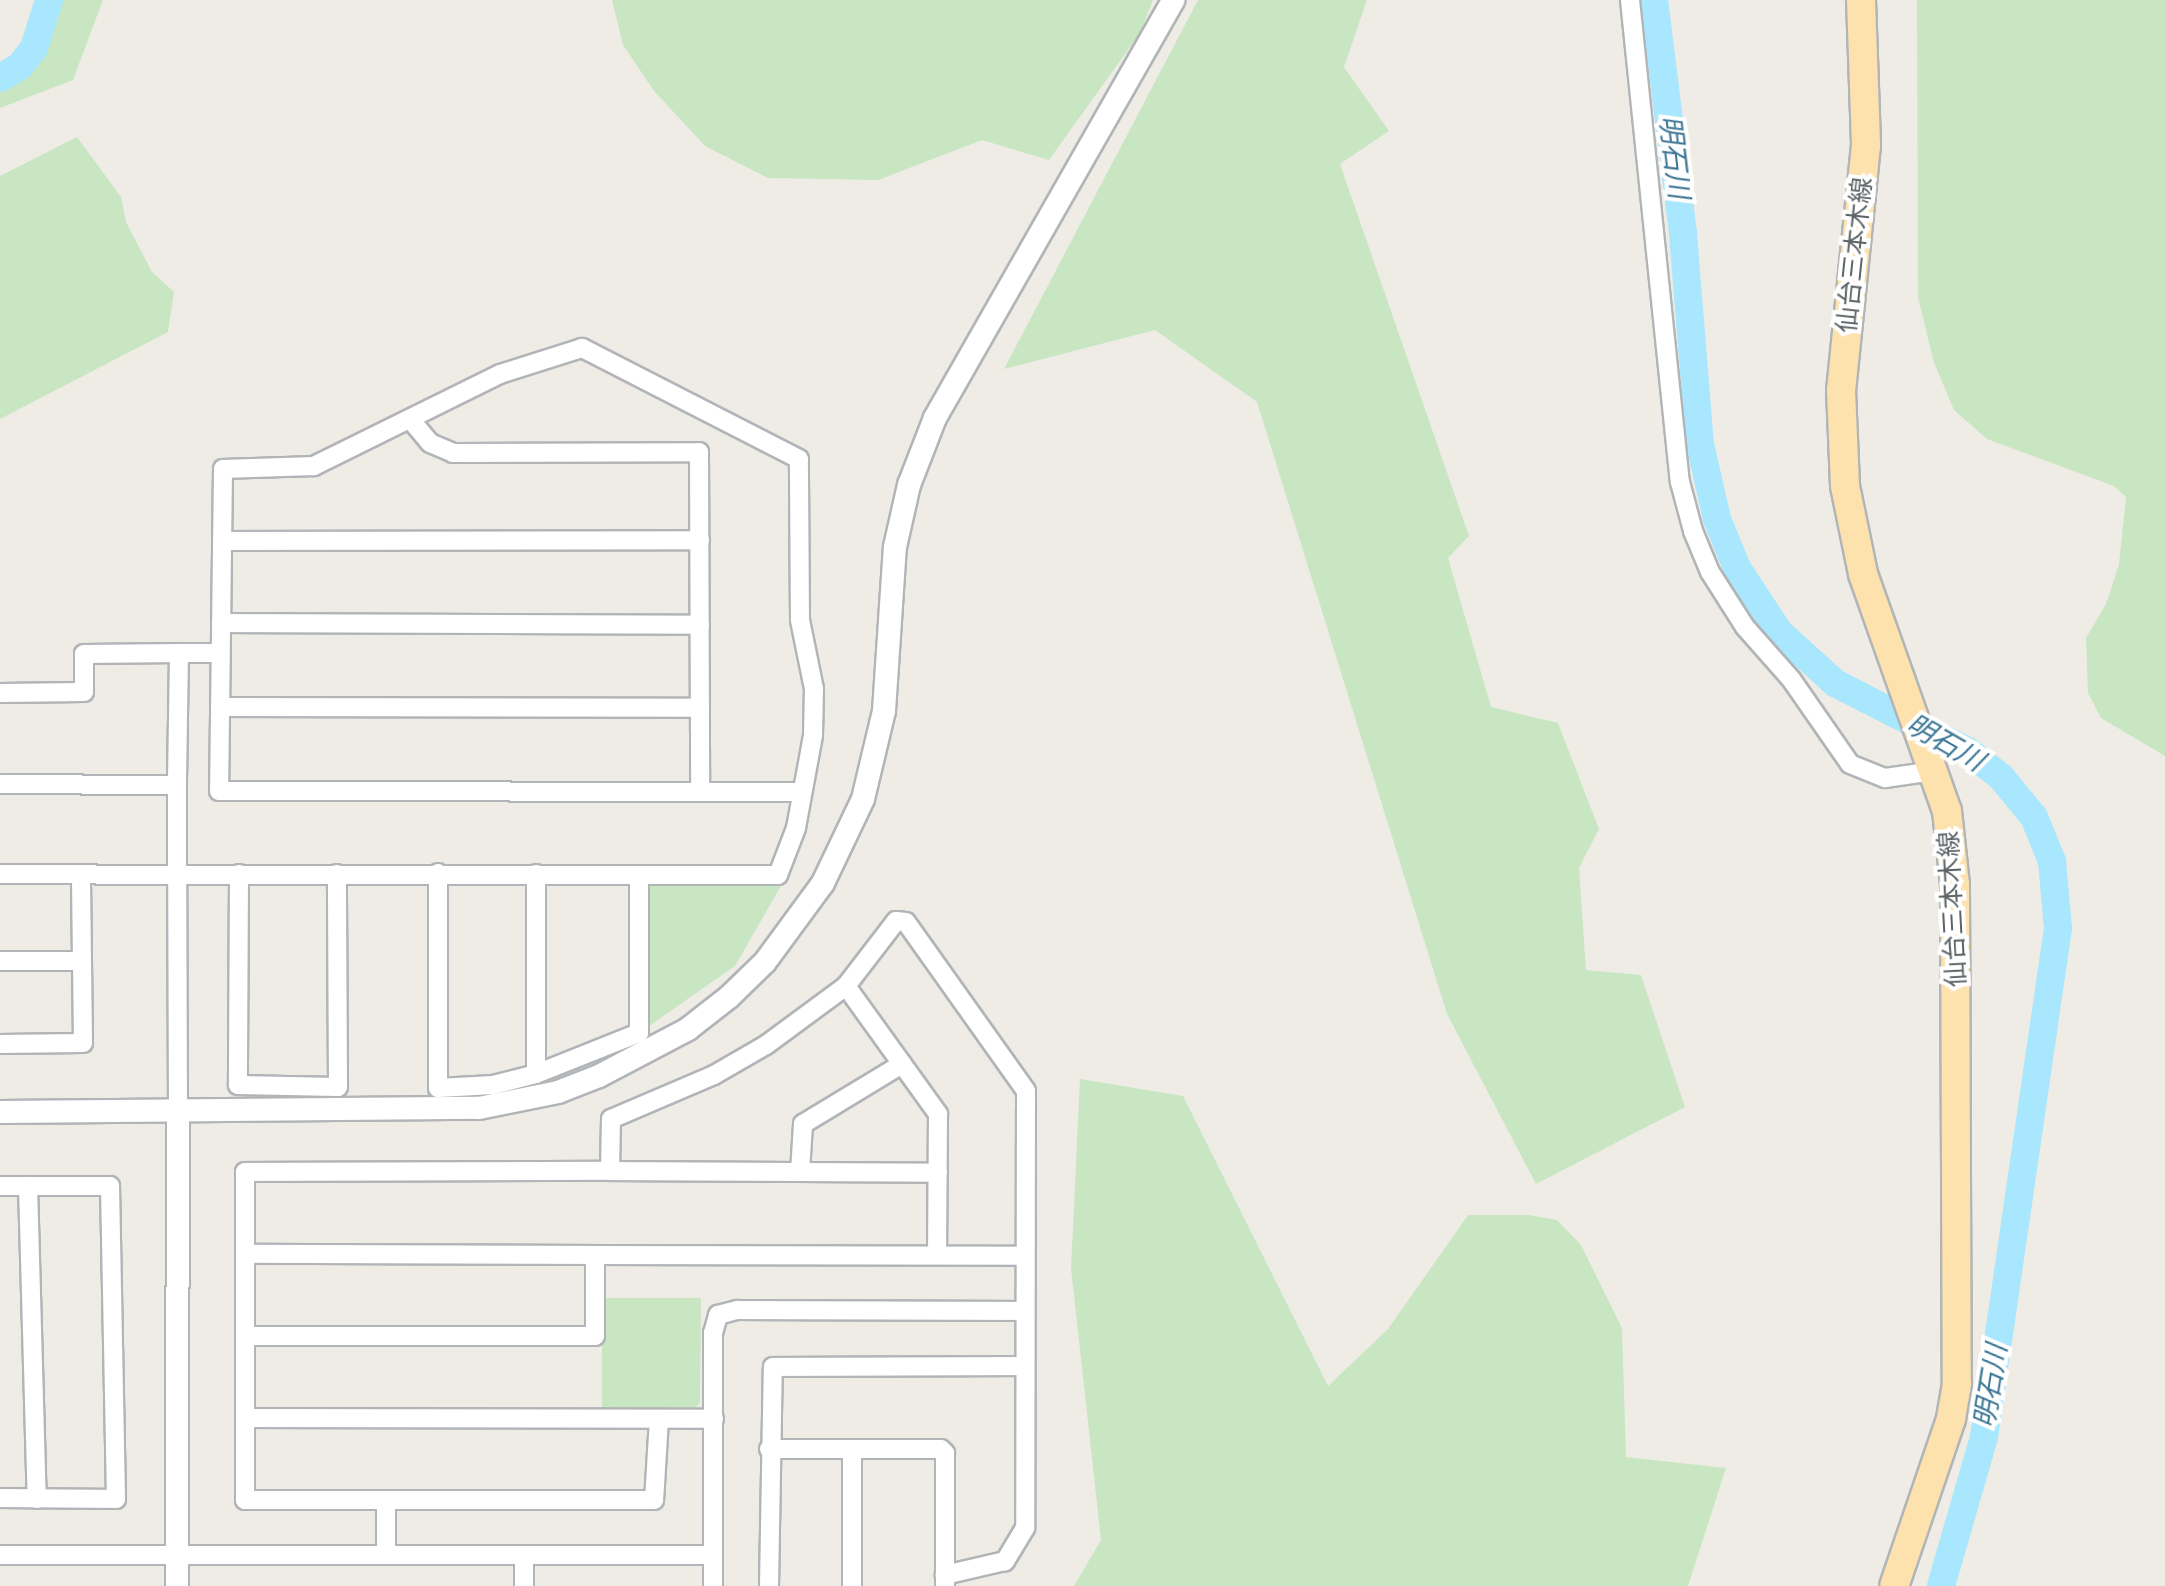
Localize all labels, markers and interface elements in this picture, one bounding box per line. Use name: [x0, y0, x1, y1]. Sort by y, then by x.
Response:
water label: 明石川: [1652, 113, 1696, 201]
street label: 仙台三本木線: [1831, 176, 1879, 334]
water label: 明石川: [1900, 707, 1990, 779]
street label: 仙台三本木線: [1933, 830, 1973, 988]
water label: 明石川: [1968, 1342, 2014, 1430]

